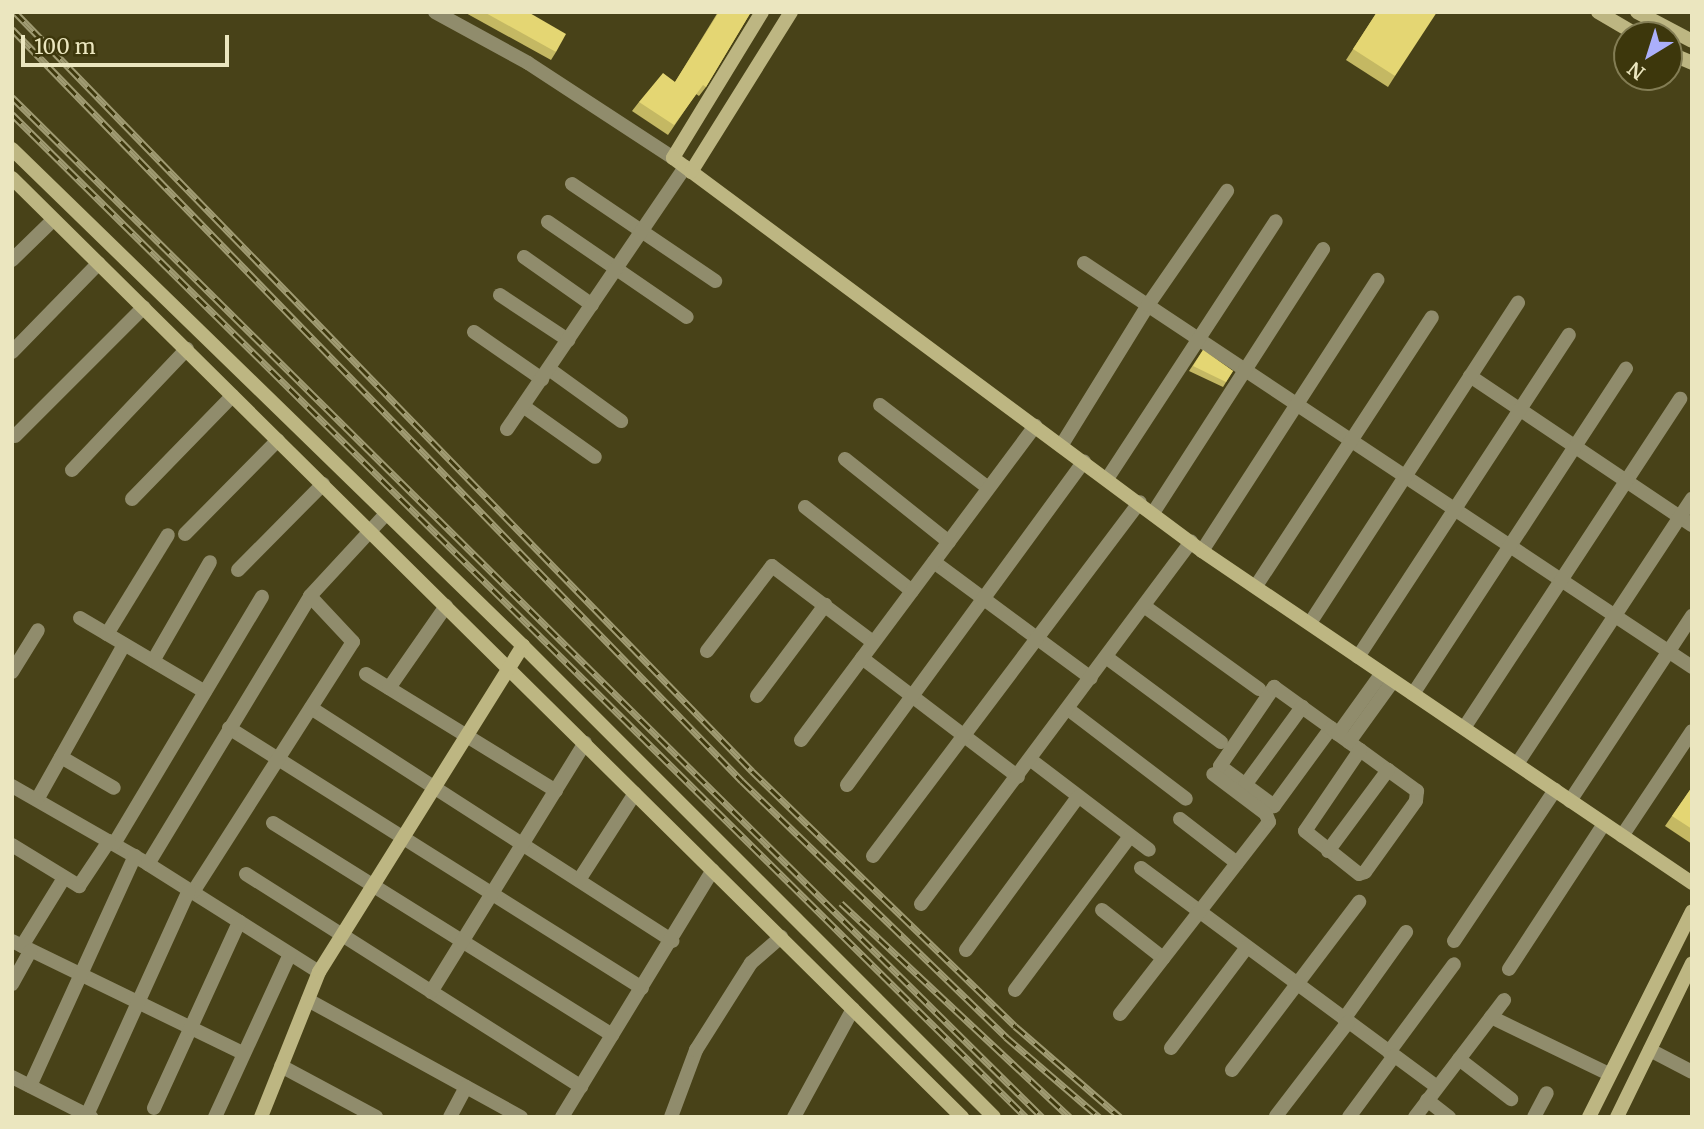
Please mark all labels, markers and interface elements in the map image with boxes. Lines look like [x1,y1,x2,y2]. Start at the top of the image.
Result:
scale bar [24,21,233,65]
north arrow [1613,21,1683,91]
text: 100 m [34,33,96,60]
text: N [1623,57,1650,85]

